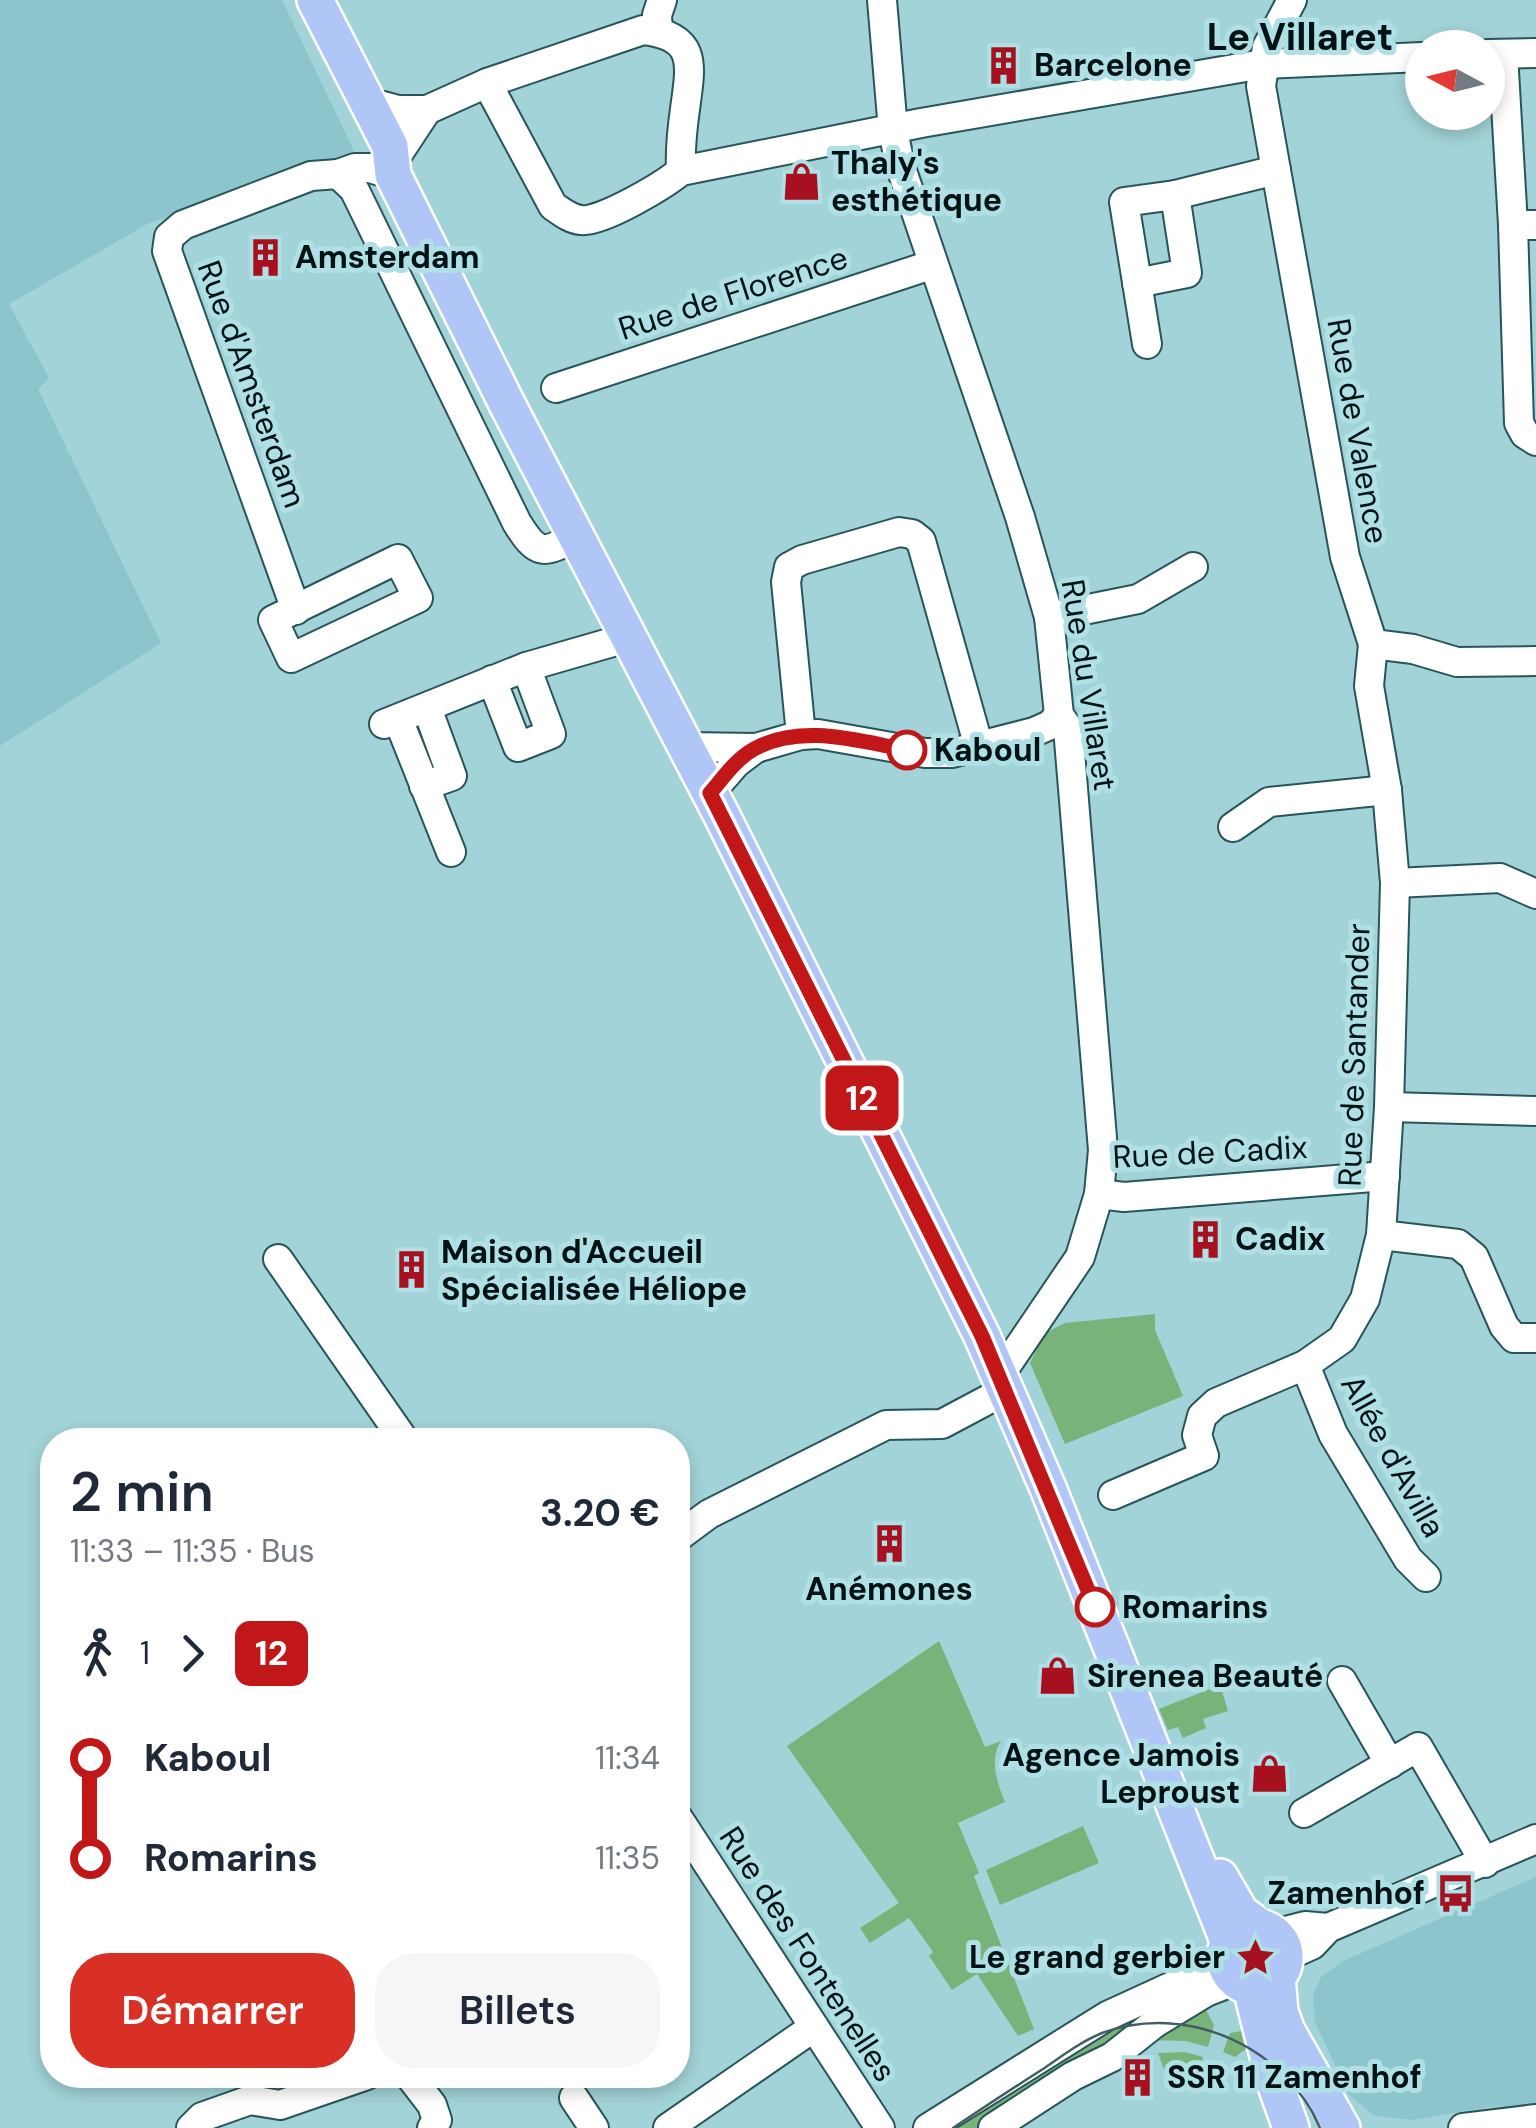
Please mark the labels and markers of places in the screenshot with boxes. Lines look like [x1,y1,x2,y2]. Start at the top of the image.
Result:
building icon: Barcelone [983,44,1025,86]
place label: Barcelone [1034,44,1192,86]
place label: Thaly's esthétique [831,142,1002,221]
shop icon: Thaly's esthétique [780,160,822,202]
building icon: Amsterdam [244,236,286,278]
place label: Amsterdam [295,236,480,278]
place label: Kaboul [934,729,1041,771]
marker: Kaboul [888,731,926,769]
building icon: Cadix [1184,1218,1226,1260]
place label: Cadix [1235,1218,1325,1260]
place label: Maison d'Accueil Spécialisée Héliope [441,1231,747,1310]
building icon: Maison d'Accueil Spécialisée Héliope [390,1249,432,1291]
building icon: Anémones [868,1523,910,1565]
place label: Anémones [805,1568,973,1610]
place label: Romarins [1122,1586,1268,1628]
marker: Romarins [1076,1588,1114,1626]
shop icon: Sirenea Beauté [1036,1655,1078,1697]
place label: Sirenea Beauté [1087,1655,1323,1697]
place label: Agence Jamois Leproust [1002,1734,1240,1813]
shop icon: Agence Jamois Leproust [1249,1752,1291,1794]
place label: Zamenhof [1267,1872,1425,1914]
bus stop icon: Zamenhof [1434,1872,1476,1914]
place label: Le grand gerbier [969,1936,1225,1978]
place icon: Le grand gerbier [1234,1936,1276,1978]
building icon: SSR 11 Zamenhof [1116,2056,1158,2098]
place label: SSR 11 Zamenhof [1167,2056,1422,2098]

